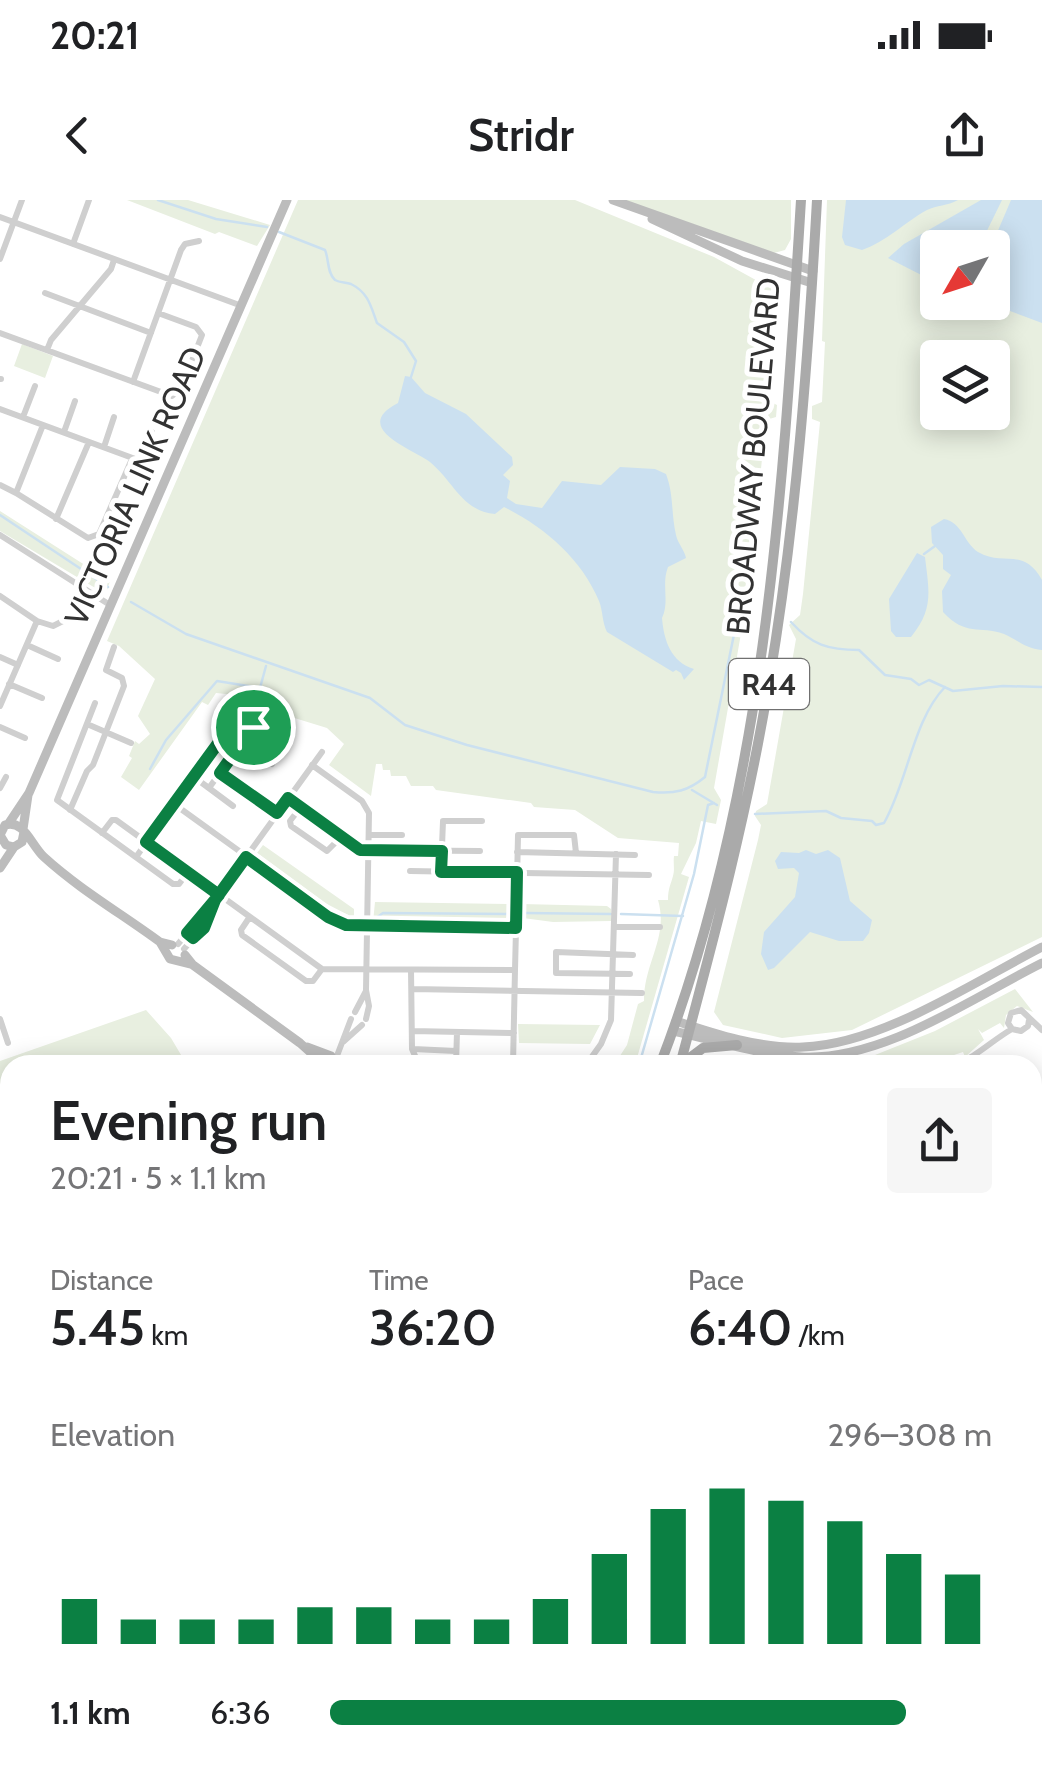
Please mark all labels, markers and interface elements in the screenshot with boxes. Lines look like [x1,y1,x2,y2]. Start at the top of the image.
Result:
text: 20:21 [50,12,140,59]
icon: back [50,108,105,163]
text: Stridr [468,108,574,162]
icon: share [937,108,992,163]
north arrow [920,230,1010,320]
map controls [920,230,1010,430]
street label: BROADWAY BOULEVARD [718,276,788,636]
street label: VICTORIA LINK ROAD [56,340,214,632]
button: layers [920,340,1010,430]
road number: R44 [729,659,809,709]
pin [211,685,296,770]
icon: arrive [226,700,281,755]
text: Evening run [50,1087,327,1154]
button: share [887,1088,992,1193]
text: 20:21 · 5 × 1.1 km [50,1158,266,1197]
text: Distance [50,1263,153,1297]
text: Time [369,1263,429,1297]
text: Pace [688,1263,744,1297]
text: 5.45 [50,1297,145,1358]
text: 36:20 [369,1297,497,1358]
text: 6:40 [688,1297,792,1358]
text: km [145,1318,188,1352]
text: /km [792,1318,845,1352]
text: Elevation [50,1415,175,1454]
text: 296–308 m [828,1415,992,1454]
text: 1.1 km [50,1693,131,1732]
text: 6:36 [210,1693,270,1732]

